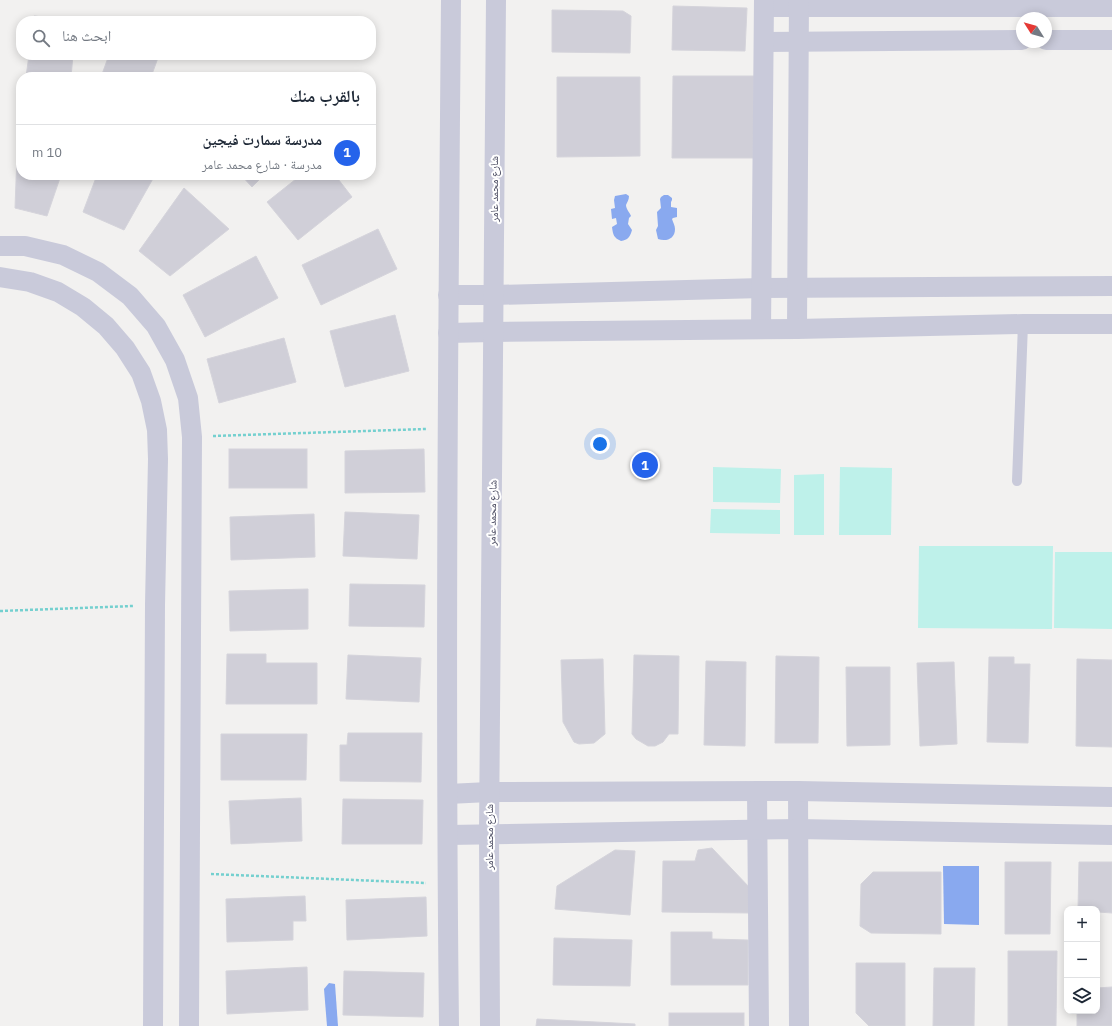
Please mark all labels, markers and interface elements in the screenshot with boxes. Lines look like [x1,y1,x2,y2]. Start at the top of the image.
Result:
north arrow [1016,12,1052,48]
search box [16,16,376,60]
text: ابحث هنا [62,26,111,45]
icon: search [30,27,52,49]
text: بالقرب منك [290,85,360,107]
text: مدرسة سمارت فيجين [203,130,322,149]
text: 10 m [32,144,62,161]
text: 1 [343,144,351,161]
text: مدرسة · شارع محمد عامر [202,156,322,173]
street label: شارع محمد عامر [487,156,501,223]
your location [590,434,610,454]
pin: 1 [632,450,658,480]
street label: شارع محمد عامر [484,480,500,547]
street label: شارع محمد عامر [482,804,496,871]
map controls [1064,906,1100,1014]
button: + [1064,906,1100,942]
button: − [1064,942,1100,978]
button: layers [1064,978,1100,1014]

